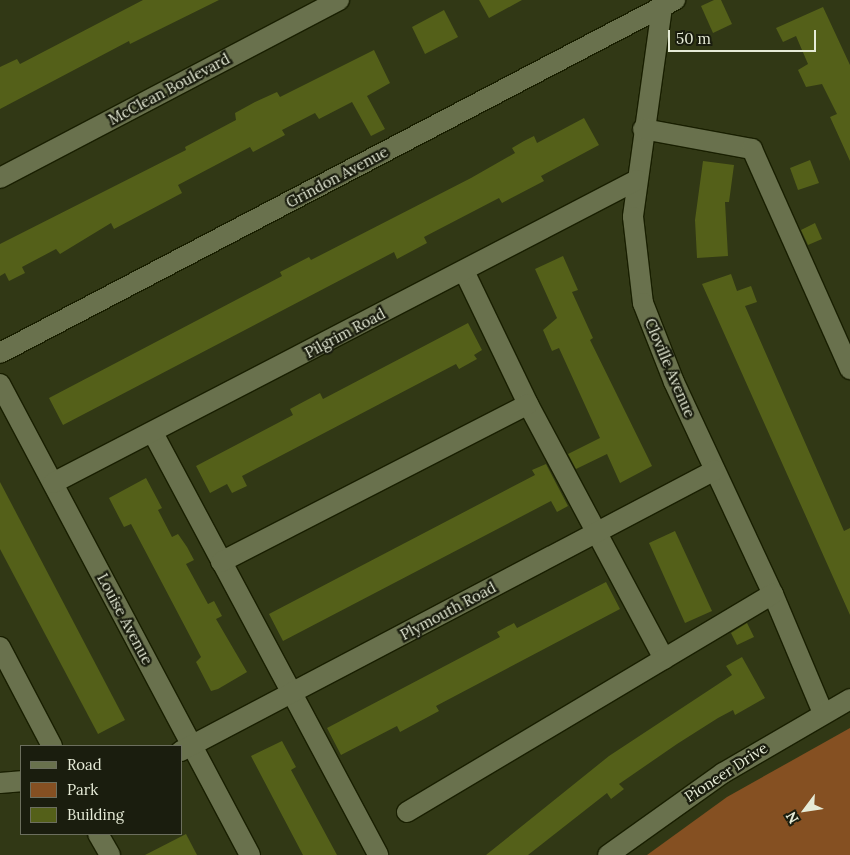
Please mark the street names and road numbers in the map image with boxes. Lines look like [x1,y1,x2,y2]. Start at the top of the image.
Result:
street label: McClean Boulevard [105,49,233,129]
street label: Grindon Avenue [283,143,391,211]
street label: Pilgrim Road [302,304,388,362]
street label: Cloville Avenue [641,316,699,420]
street label: Louise Avenue [93,570,157,668]
street label: Plymouth Road [397,578,499,644]
street label: Pioneer Drive [681,738,771,806]

